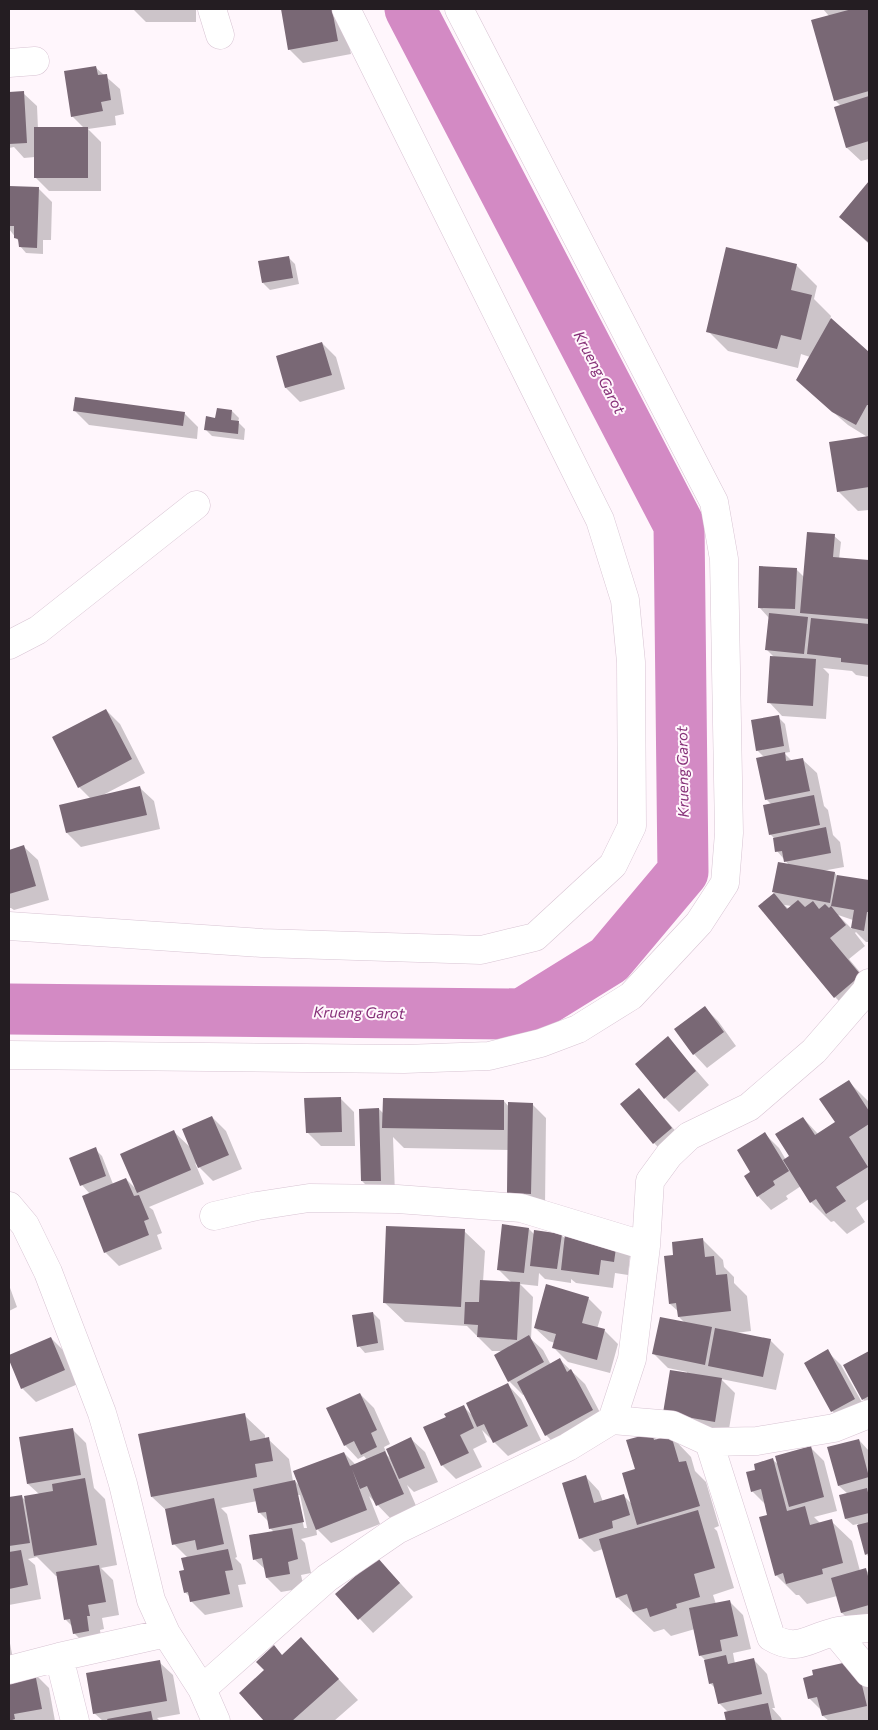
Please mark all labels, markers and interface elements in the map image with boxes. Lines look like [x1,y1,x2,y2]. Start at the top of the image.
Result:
water label: Krueng Garot [571,327,630,417]
water label: Krueng Garot [672,725,692,818]
water label: Krueng Garot [313,1002,406,1022]

